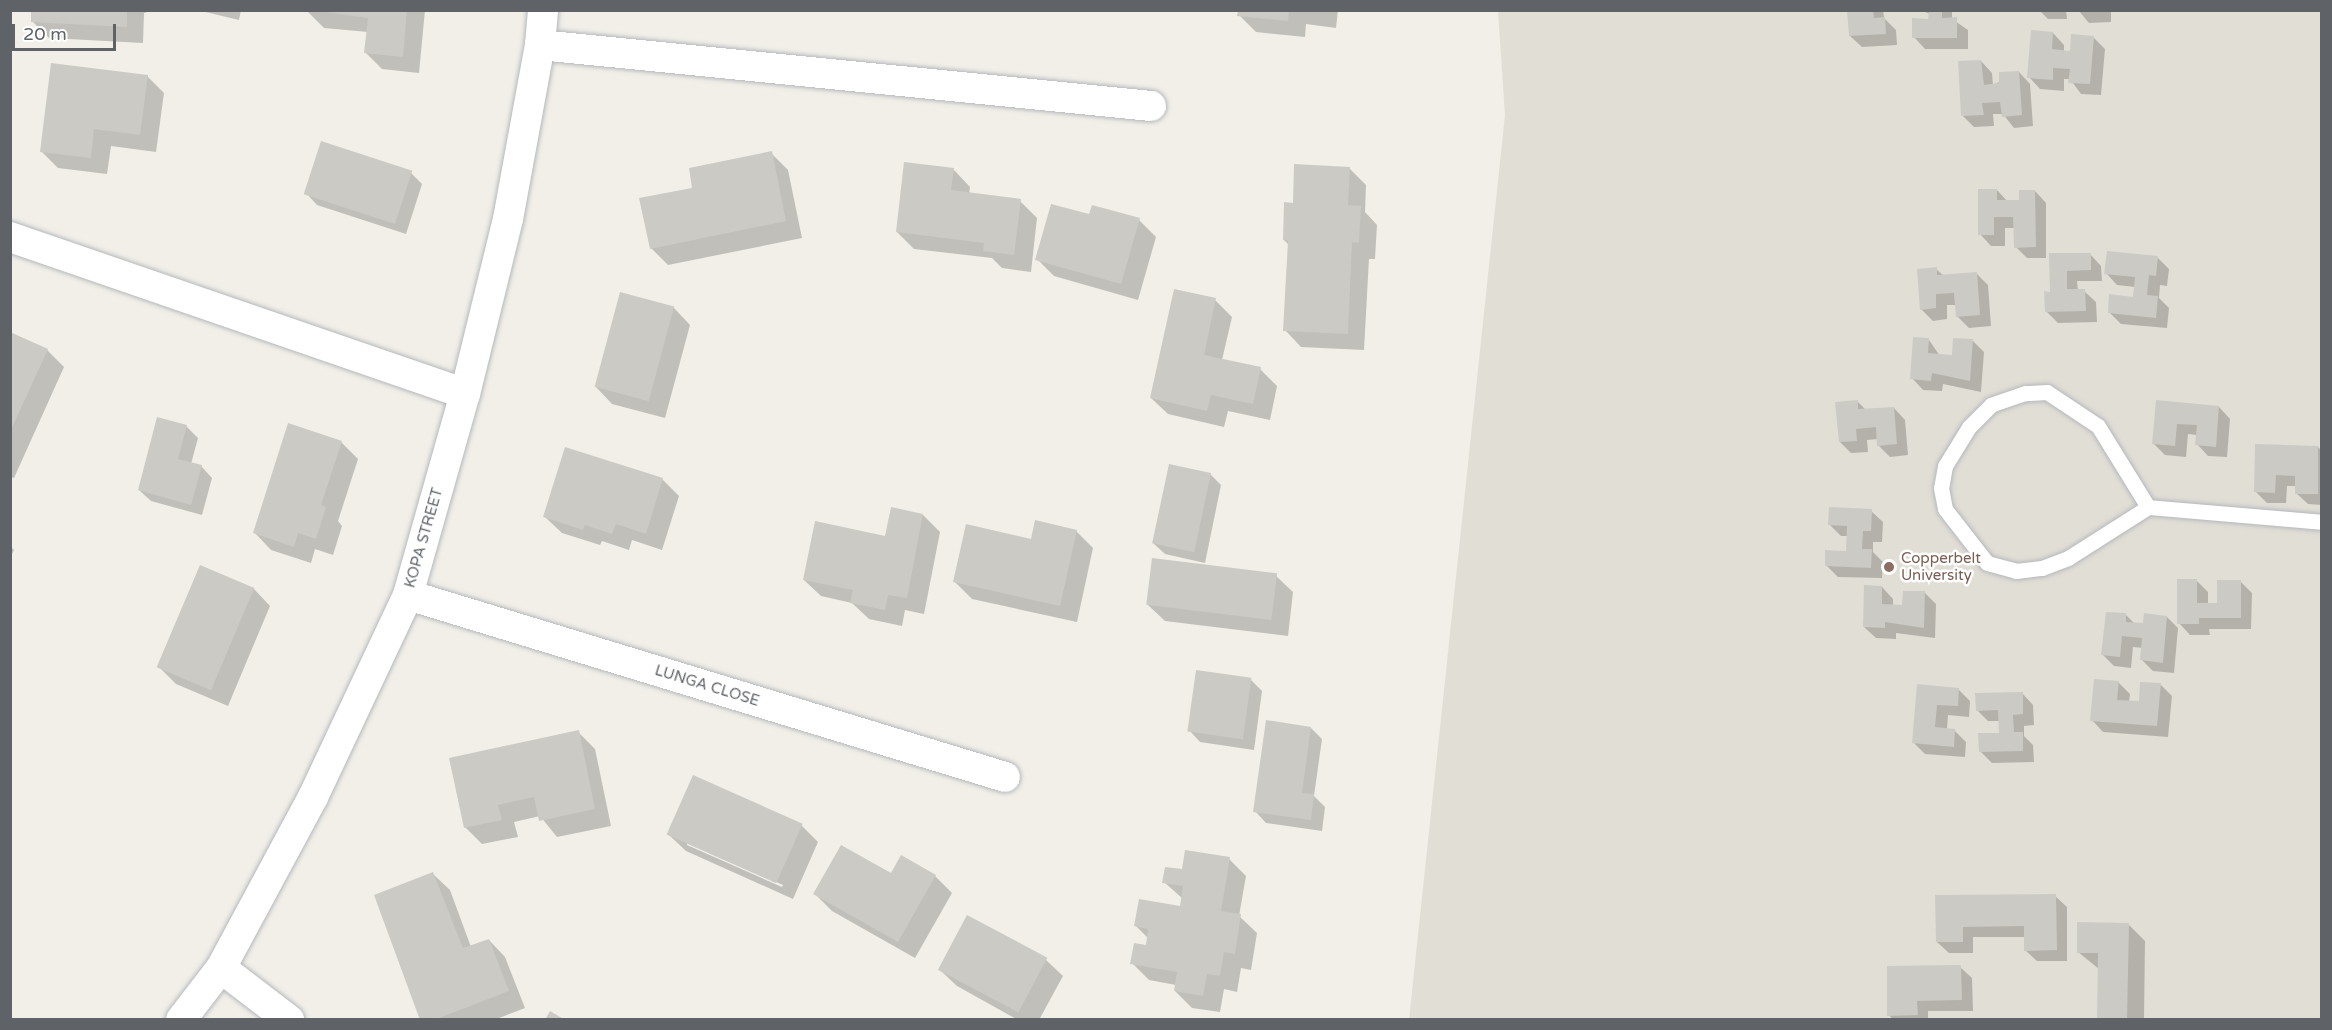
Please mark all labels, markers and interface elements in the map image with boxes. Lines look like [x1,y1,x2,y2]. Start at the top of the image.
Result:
scale bar [15,12,118,50]
text: 20 m [23,23,67,45]
street label: KOPA STREET [401,486,447,590]
place label: Copperbelt University [1901,549,1981,584]
marker: Copperbelt University [1882,560,1896,574]
street label: LUNGA CLOSE [653,662,761,710]

